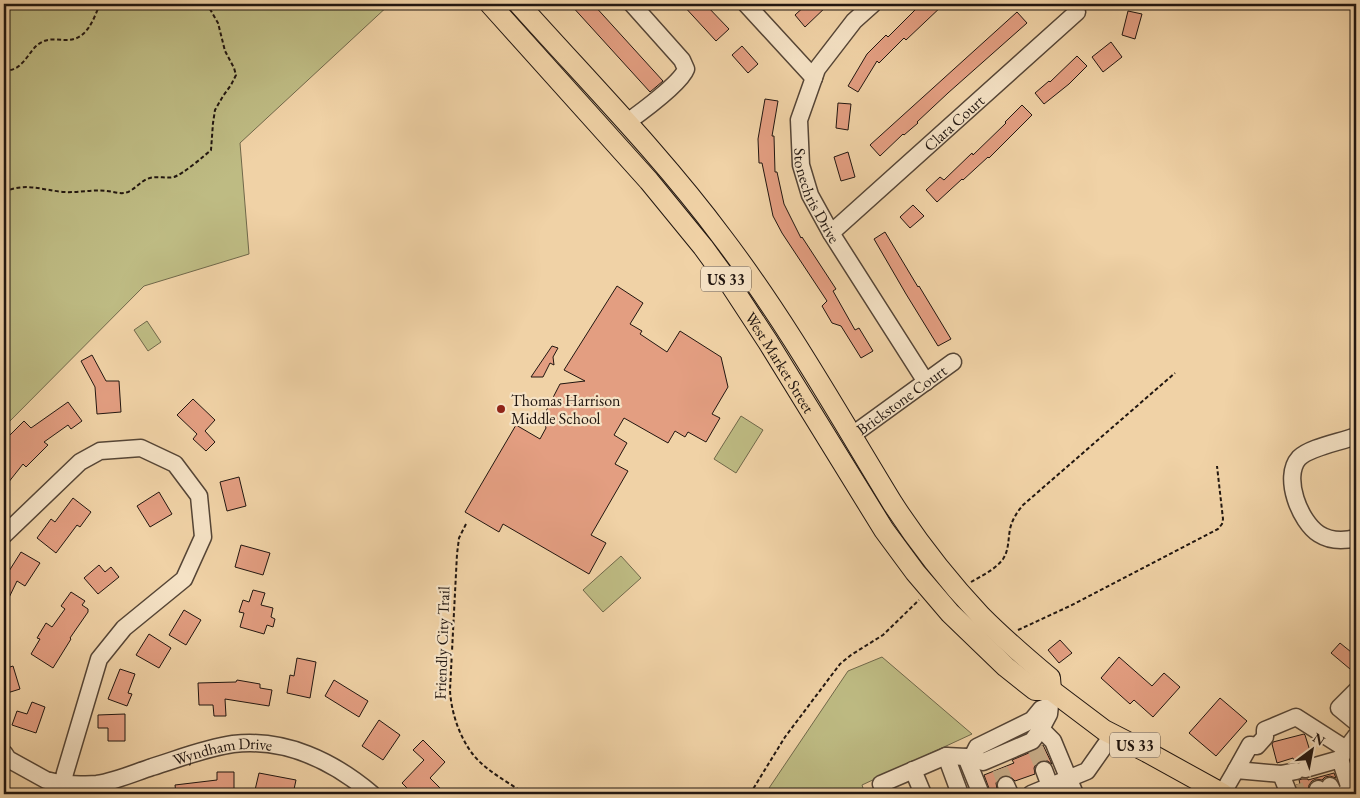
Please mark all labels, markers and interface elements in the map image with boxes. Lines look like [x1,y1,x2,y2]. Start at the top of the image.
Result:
street label: Clara Court [919,90,989,155]
street label: Stonechris Drive [790,148,845,247]
road number: US 33 [701,266,751,292]
street label: West Market Street [740,308,820,417]
street label: Brickstone Court [852,360,951,439]
place label: Thomas Harrison Middle School [511,390,621,429]
marker: Thomas Harrison Middle School [495,403,507,415]
street label: Friendly City Trail [430,586,454,700]
north arrow [1288,726,1338,776]
text: N [1309,728,1329,750]
street label: Wyndham Drive [170,732,274,770]
road number: US 33 [1110,732,1160,758]

